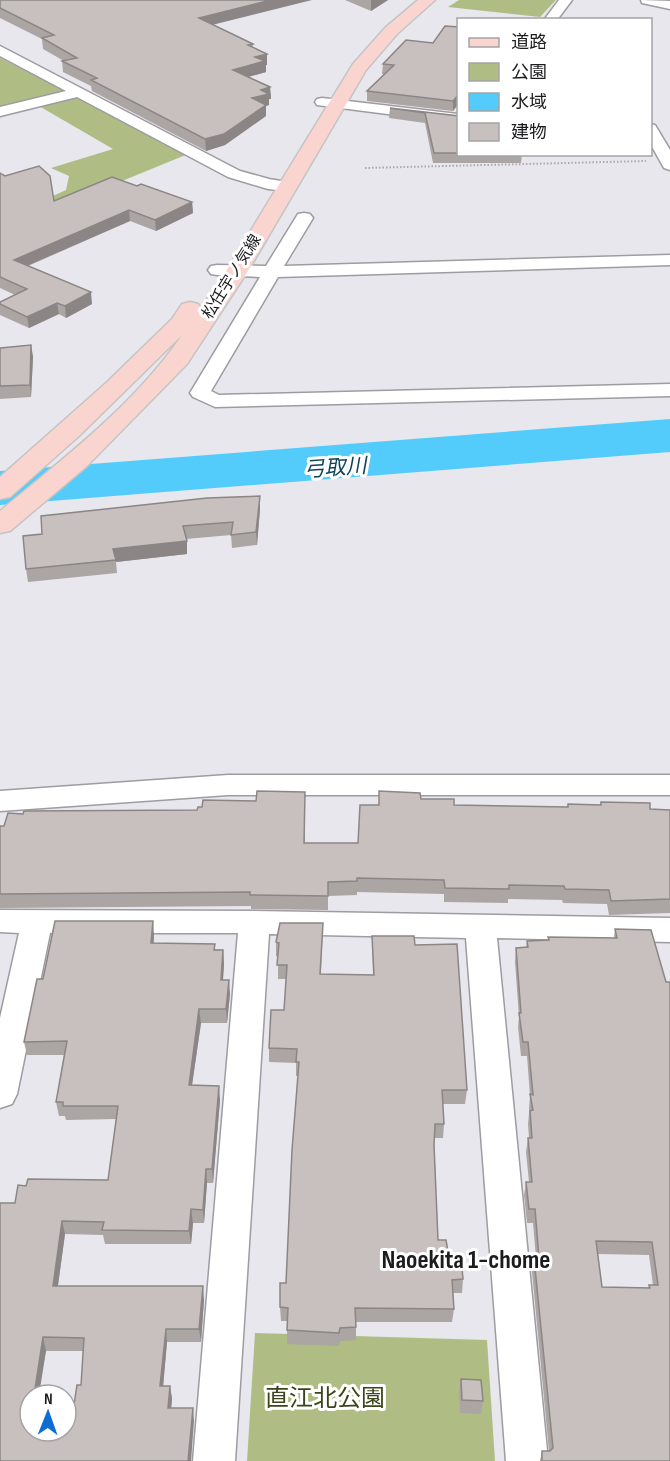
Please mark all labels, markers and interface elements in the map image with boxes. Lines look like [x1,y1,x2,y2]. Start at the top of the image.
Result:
legend [457,18,652,156]
text: 道路 [511,32,547,53]
text: 公園 [511,62,547,83]
text: 水域 [511,92,547,113]
text: 建物 [511,122,547,143]
street label: 松任宇ノ気線 [199,231,265,323]
water label: 弓取川 [303,453,369,483]
district label: Naoekita 1-chome [382,1245,550,1276]
north arrow [18,1383,78,1443]
park label: 直江北公園 [265,1384,385,1413]
text: N [44,1390,53,1409]

